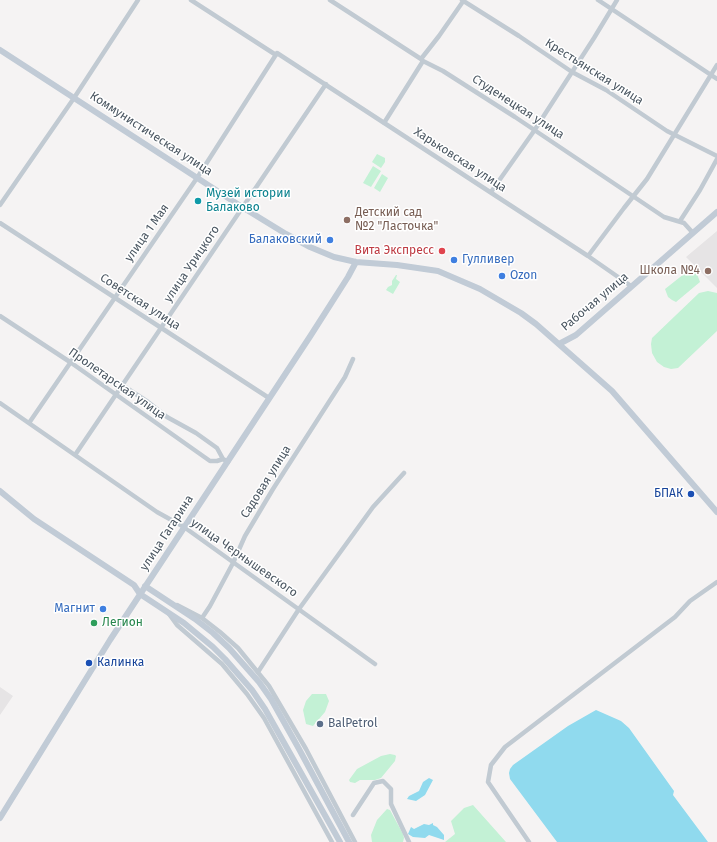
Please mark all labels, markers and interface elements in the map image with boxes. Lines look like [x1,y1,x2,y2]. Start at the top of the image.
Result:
street label: Крестьянская улица [542,36,646,108]
street label: Студенецкая улица [469,72,567,142]
street label: Коммунистическая улица [87,89,215,179]
street label: Харьковская улица [411,125,509,195]
place label: Музей истории Балаково [206,187,291,215]
marker: Музей истории Балаково [193,196,203,206]
street label: улица 1 Мая [122,201,172,265]
place label: Детский сад №2 "Ласточка" [355,206,438,234]
marker: Детский сад №2 "Ласточка" [342,215,352,225]
street label: улица Урицкого [161,223,223,305]
place label: Балаковский [249,233,322,247]
marker: Балаковский [325,235,335,245]
place label: Вита Экспресс [355,244,434,258]
marker: Вита Экспресс [437,246,447,256]
place label: Гулливер [462,253,514,267]
marker: Гулливер [449,255,459,265]
place label: Школа №4 [639,264,700,278]
marker: Школа №4 [703,266,713,276]
place label: Ozon [510,269,537,283]
street label: Рабочая улица [559,270,631,334]
street label: Советская улица [97,271,183,333]
marker: Ozon [497,271,507,281]
street label: Пролетарская улица [66,345,168,423]
street label: Садовая улица [238,443,294,521]
place label: БПАК [654,487,683,501]
marker: БПАК [686,489,696,499]
street label: улица Гагарина [137,493,197,573]
street label: улица Чернышевского [188,516,300,600]
place label: Магнит [54,602,95,616]
marker: Магнит [98,604,108,614]
place label: Легион [102,616,143,630]
marker: Легион [89,618,99,628]
place label: Калинка [97,656,144,670]
marker: Калинка [84,658,94,668]
place label: BalPetrol [328,717,377,731]
marker: BalPetrol [315,719,325,729]

